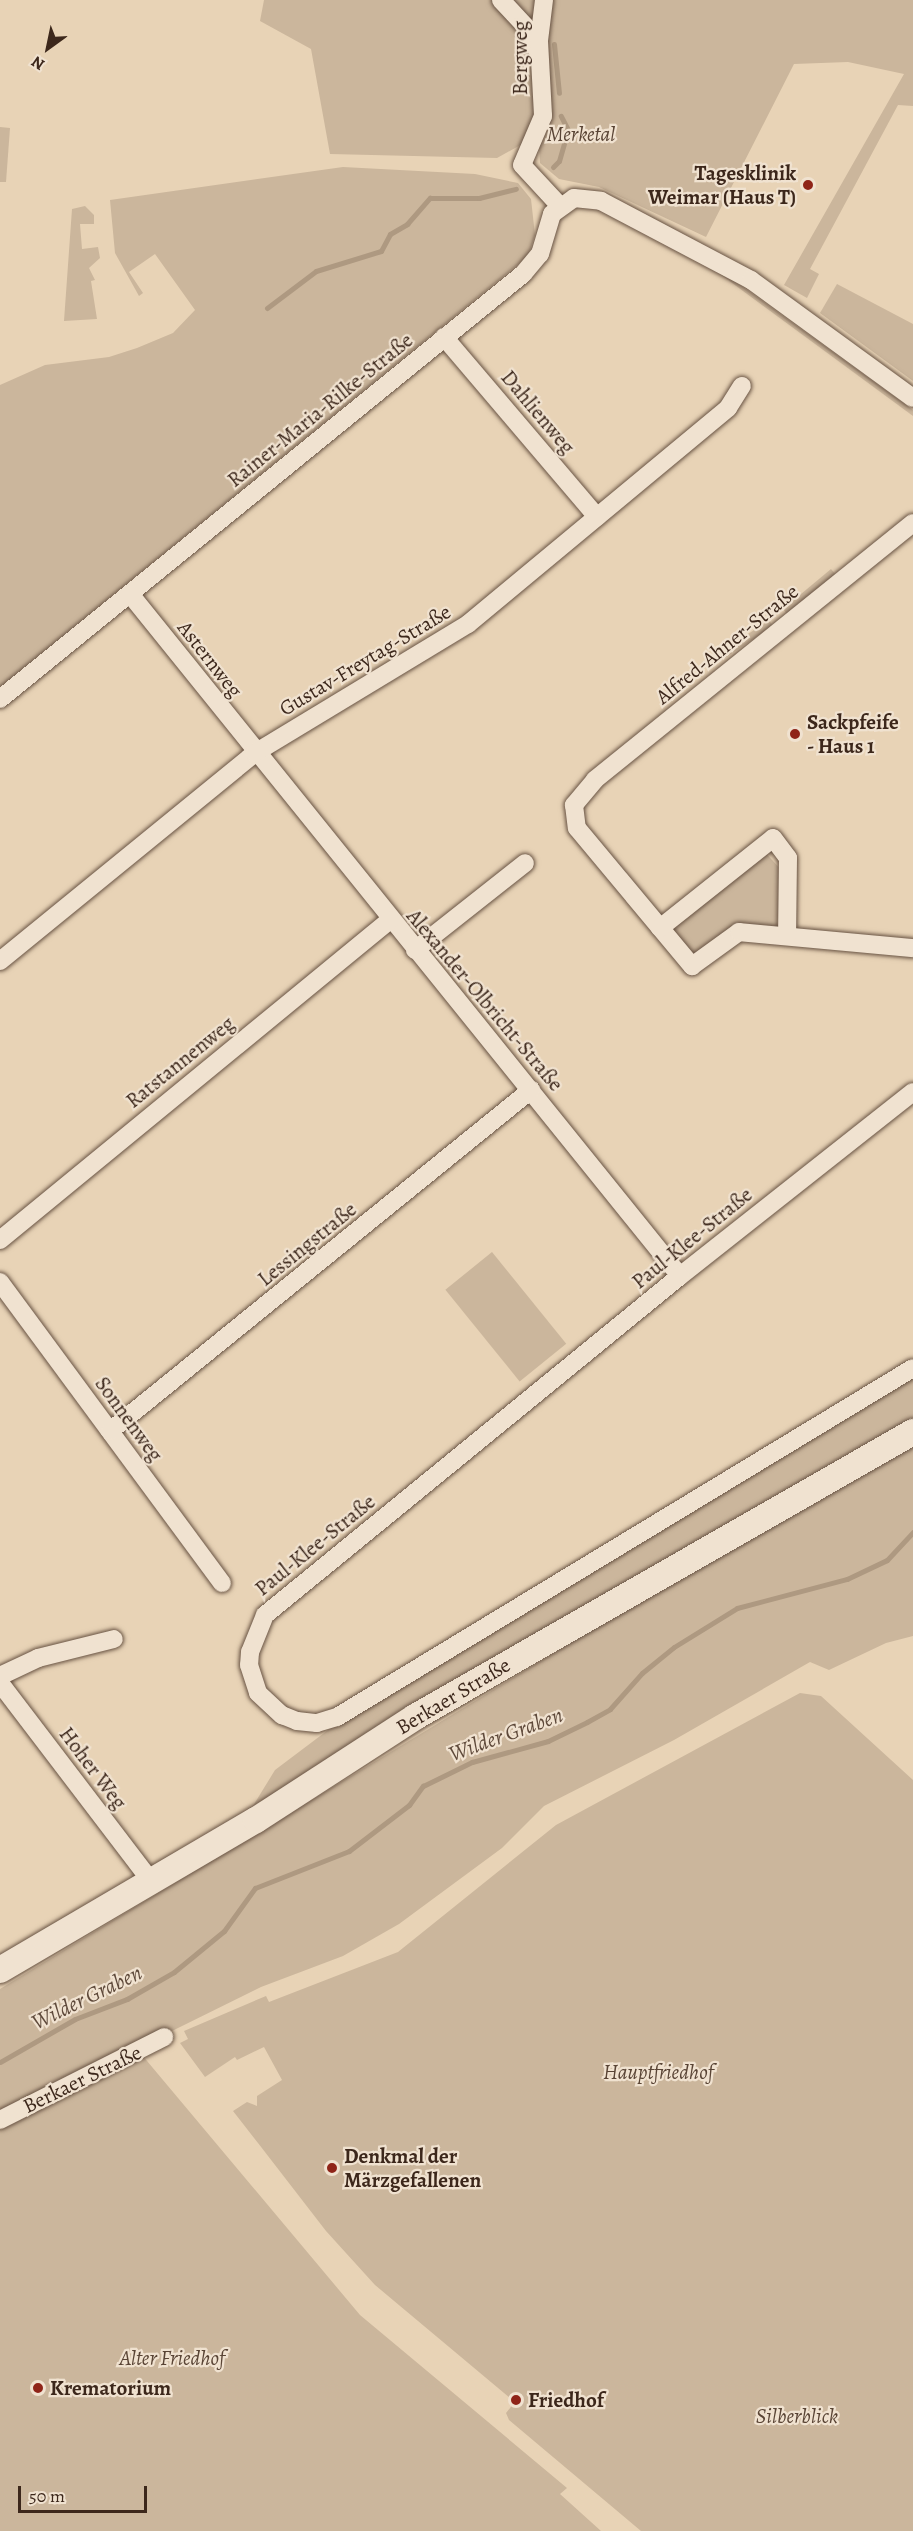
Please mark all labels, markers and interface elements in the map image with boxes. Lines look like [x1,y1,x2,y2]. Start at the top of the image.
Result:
north arrow [18,18,78,78]
street label: Bergweg [507,21,533,95]
text: N [27,51,49,75]
park label: Merketal [547,121,615,147]
place label: Tagesklinik Weimar (Haus T) [648,160,796,210]
marker: Tagesklinik Weimar (Haus T) [801,178,815,192]
street label: Rainer-Maria-Rilke-Straße [222,328,418,492]
street label: Dahlienweg [496,365,580,459]
street label: Alfred-Ahner-Straße [651,579,803,709]
street label: Gustav-Freytag-Straße [275,599,455,721]
street label: Asternweg [172,616,248,702]
place label: Sackpfeife - Haus 1 [807,709,899,759]
marker: Sackpfeife - Haus 1 [788,727,802,741]
street label: Alexander-Olbricht-Straße [401,904,569,1096]
street label: Ratstannenweg [121,1011,239,1113]
street label: Paul-Klee-Straße [627,1182,757,1294]
street label: Lessingstraße [253,1197,361,1291]
street label: Sonnenweg [90,1372,168,1466]
street label: Paul-Klee-Straße [250,1489,380,1601]
street label: Berkaer Straße [391,1652,515,1740]
water label: Wilder Graben [445,1702,567,1768]
street label: Hoher Weg [54,1722,132,1814]
water label: Wilder Graben [28,1960,146,2036]
street label: Berkaer Straße [19,2039,145,2119]
park label: Hauptfriedhof [603,2059,713,2085]
place label: Denkmal der Märzgefallenen [344,2143,481,2193]
marker: Denkmal der Märzgefallenen [325,2161,339,2175]
park label: Alter Friedhof [120,2345,224,2371]
place label: Krematorium [50,2375,171,2401]
marker: Krematorium [31,2381,45,2395]
place label: Friedhof [528,2387,604,2413]
marker: Friedhof [509,2393,523,2407]
park label: Silberblick [756,2403,838,2429]
scale bar [21,2474,150,2512]
text: 50 m [29,2484,65,2508]

